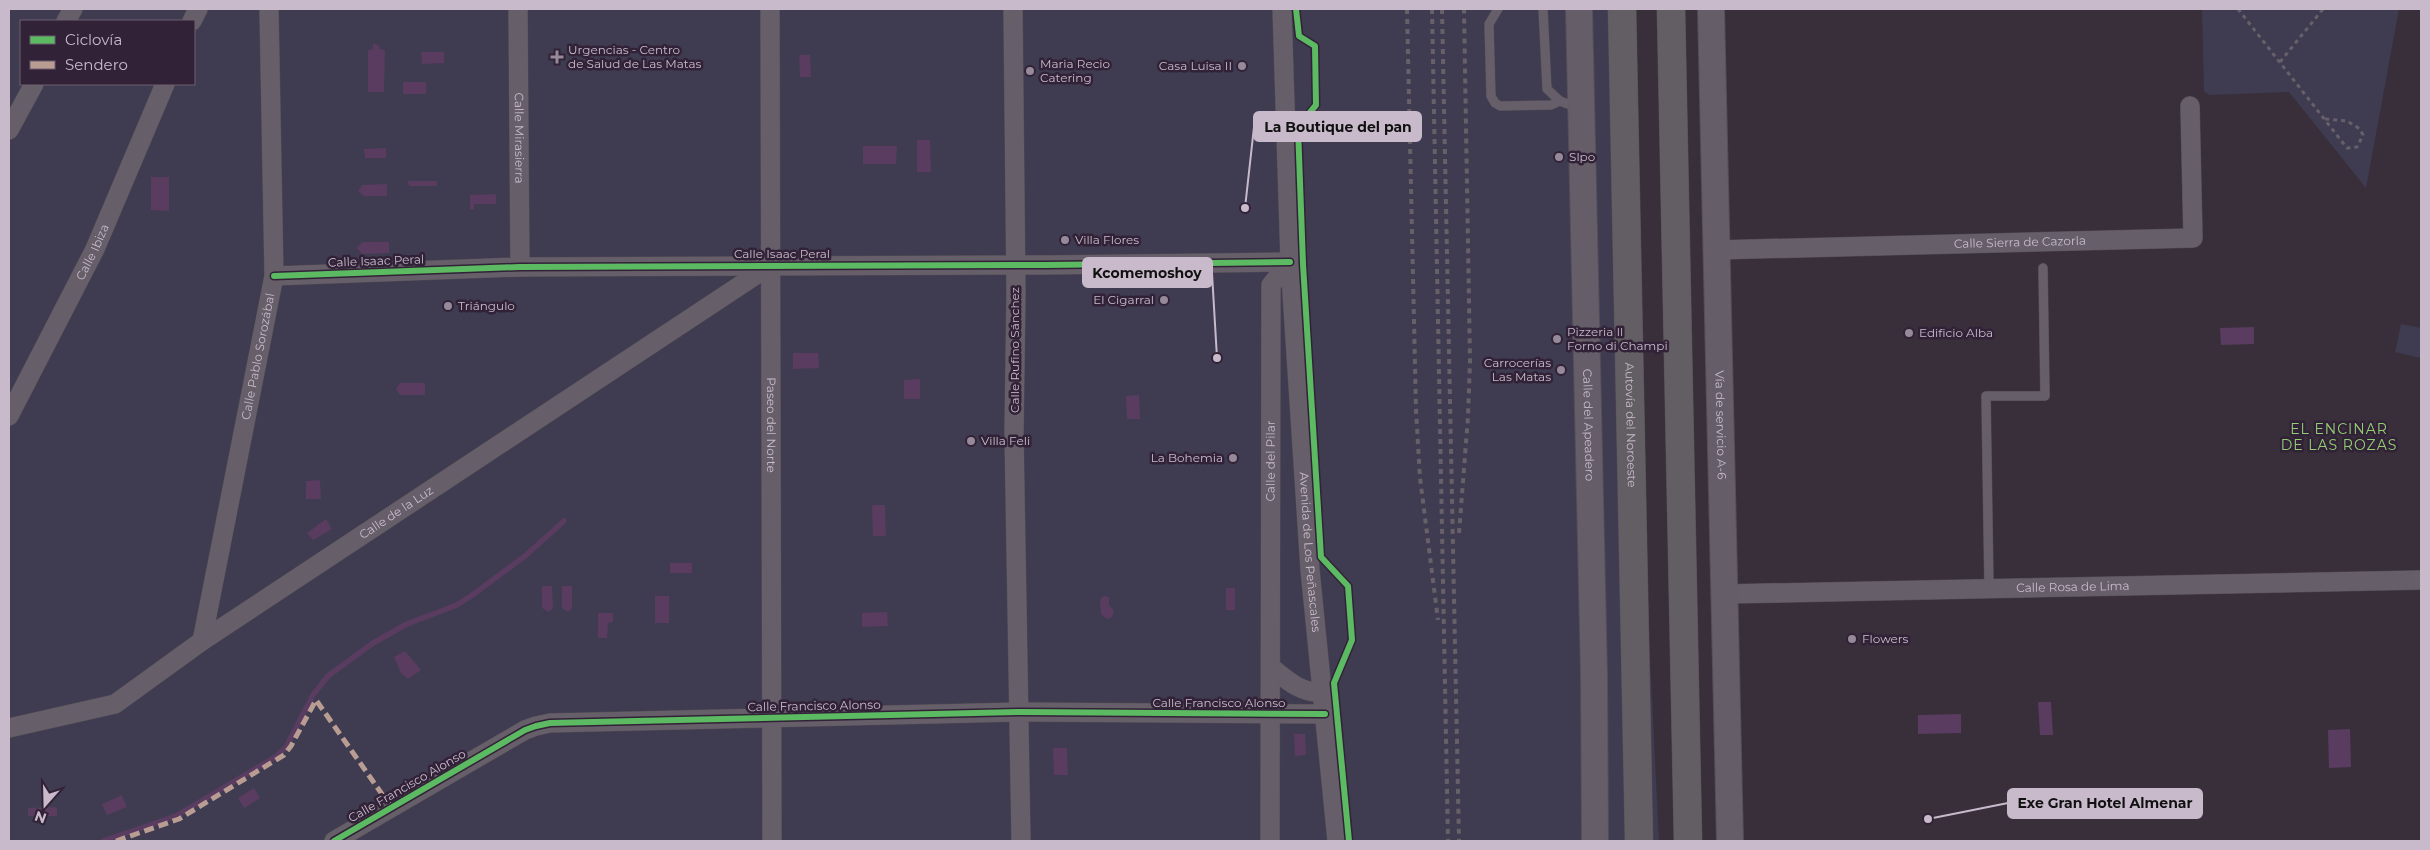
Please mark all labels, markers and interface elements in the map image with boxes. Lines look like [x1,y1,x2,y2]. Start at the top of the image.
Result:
legend [20,20,195,85]
text: Ciclovía [65,30,122,49]
place label: Urgencias - Centro de Salud de Las Matas [568,42,701,71]
marker: Urgencias - Centro de Salud de Las Matas [550,50,564,64]
text: Sendero [65,55,128,74]
place label: Maria Recio Catering [1040,56,1110,85]
place label: Casa Luisa II [1159,58,1232,73]
marker: Casa Luisa II [1236,60,1248,72]
marker: Maria Recio Catering [1024,65,1036,77]
street label: Calle Mirasierra [512,92,527,184]
callout: La Boutique del pan [1254,112,1421,141]
text: La Boutique del pan [1264,118,1412,136]
place label: Slpo [1569,149,1595,164]
marker: Slpo [1553,151,1565,163]
street label: Calle Ibiza [72,222,112,283]
place label: Villa Flores [1075,232,1139,247]
street label: Calle Sierra de Cazorla [1954,233,2086,251]
marker: Villa Flores [1059,234,1071,246]
street label: Calle Isaac Peral [734,246,830,261]
street label: Calle Isaac Peral [328,251,424,270]
callout: Kcomemoshoy [1083,258,1212,287]
text: Kcomemoshoy [1092,264,1202,282]
street label: Calle Rufino Sánchez [1007,287,1022,413]
street label: Calle Pablo Sorozábal [238,292,277,421]
place label: El Cigarral [1093,292,1154,307]
marker: El Cigarral [1158,294,1170,306]
place label: Triángulo [458,298,515,313]
marker: Triángulo [442,300,454,312]
place label: Pizzeria Il Forno di Champi [1567,324,1668,353]
place label: Edificio Alba [1919,325,1993,340]
marker: Edificio Alba [1903,327,1915,339]
marker: Pizzeria Il Forno di Champi [1551,333,1563,345]
place label: Carrocerías Las Matas [1484,355,1551,384]
street label: Autovía del Noroeste [1622,362,1640,487]
marker: Carrocerías Las Matas [1555,364,1567,376]
street label: Calle del Apeadero [1580,368,1598,481]
street label: Vía de servicio A-6 [1712,370,1730,480]
street label: Paseo del Norte [764,377,779,473]
street label: Calle del Pilar [1263,420,1278,502]
district label: EL ENCINAR DE LAS ROZAS [2281,420,2397,454]
place label: Villa Feli [981,433,1030,448]
marker: Villa Feli [965,435,977,447]
place label: La Bohemia [1151,450,1223,465]
marker: La Bohemia [1227,452,1239,464]
street label: Avenida de Los Peñascales [1297,472,1324,633]
street label: Calle de la Luz [356,482,436,542]
street label: Calle Rosa de Lima [2016,578,2130,595]
place label: Flowers [1862,631,1909,646]
marker: Flowers [1846,633,1858,645]
street label: Calle Francisco Alonso [1152,695,1286,710]
street label: Calle Francisco Alonso [747,697,881,714]
street label: Calle Francisco Alonso [345,746,468,825]
north arrow [20,780,70,830]
callout: Exe Gran Hotel Almenar [2008,789,2202,818]
text: Exe Gran Hotel Almenar [2018,794,2192,812]
text: N [32,807,49,828]

